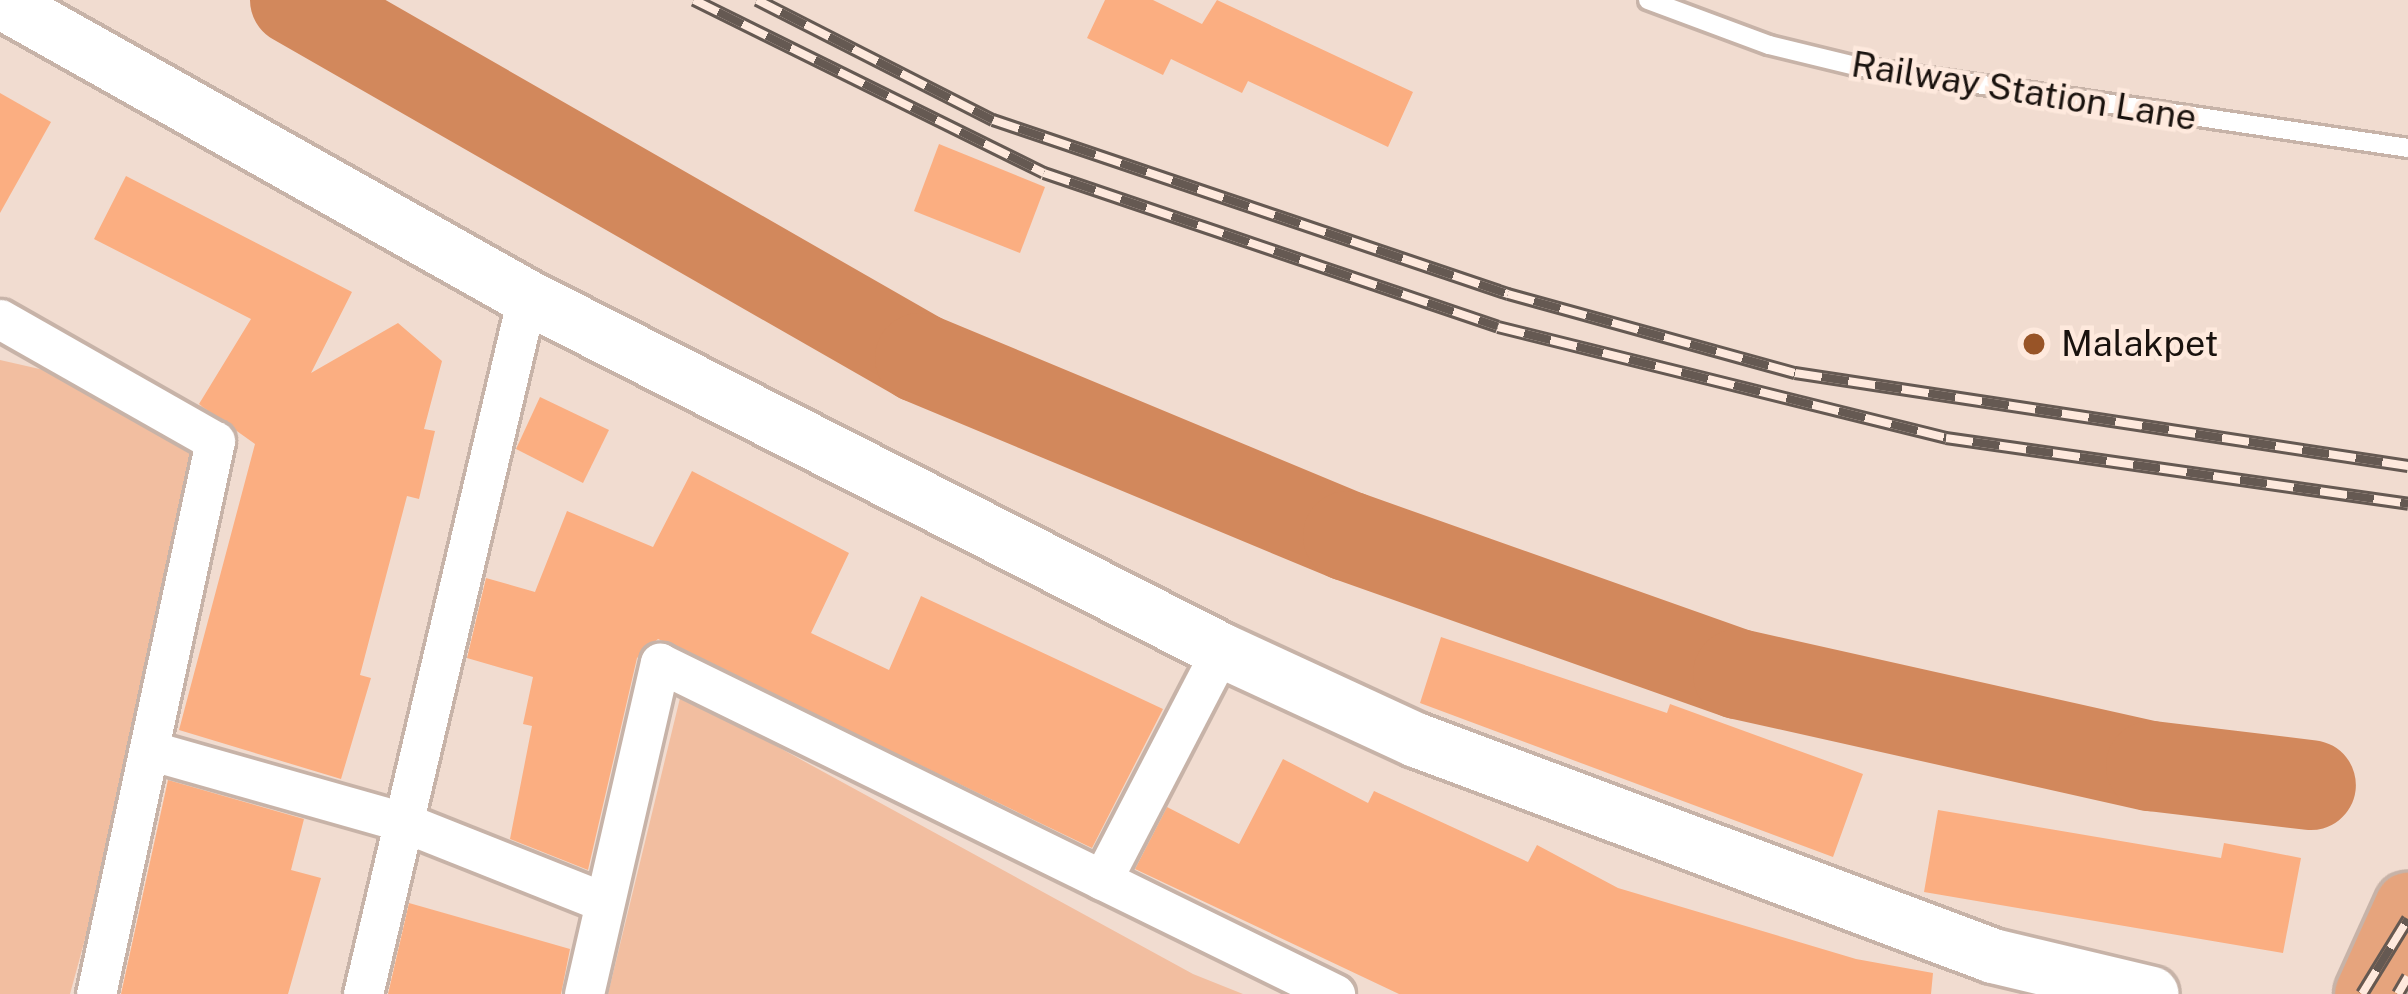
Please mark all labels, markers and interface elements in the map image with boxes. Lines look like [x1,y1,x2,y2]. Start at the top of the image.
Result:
street label: Railway Station Lane [1848,42,2200,140]
place label: Malakpet [2061,322,2219,366]
marker: Malakpet [2018,328,2050,360]

